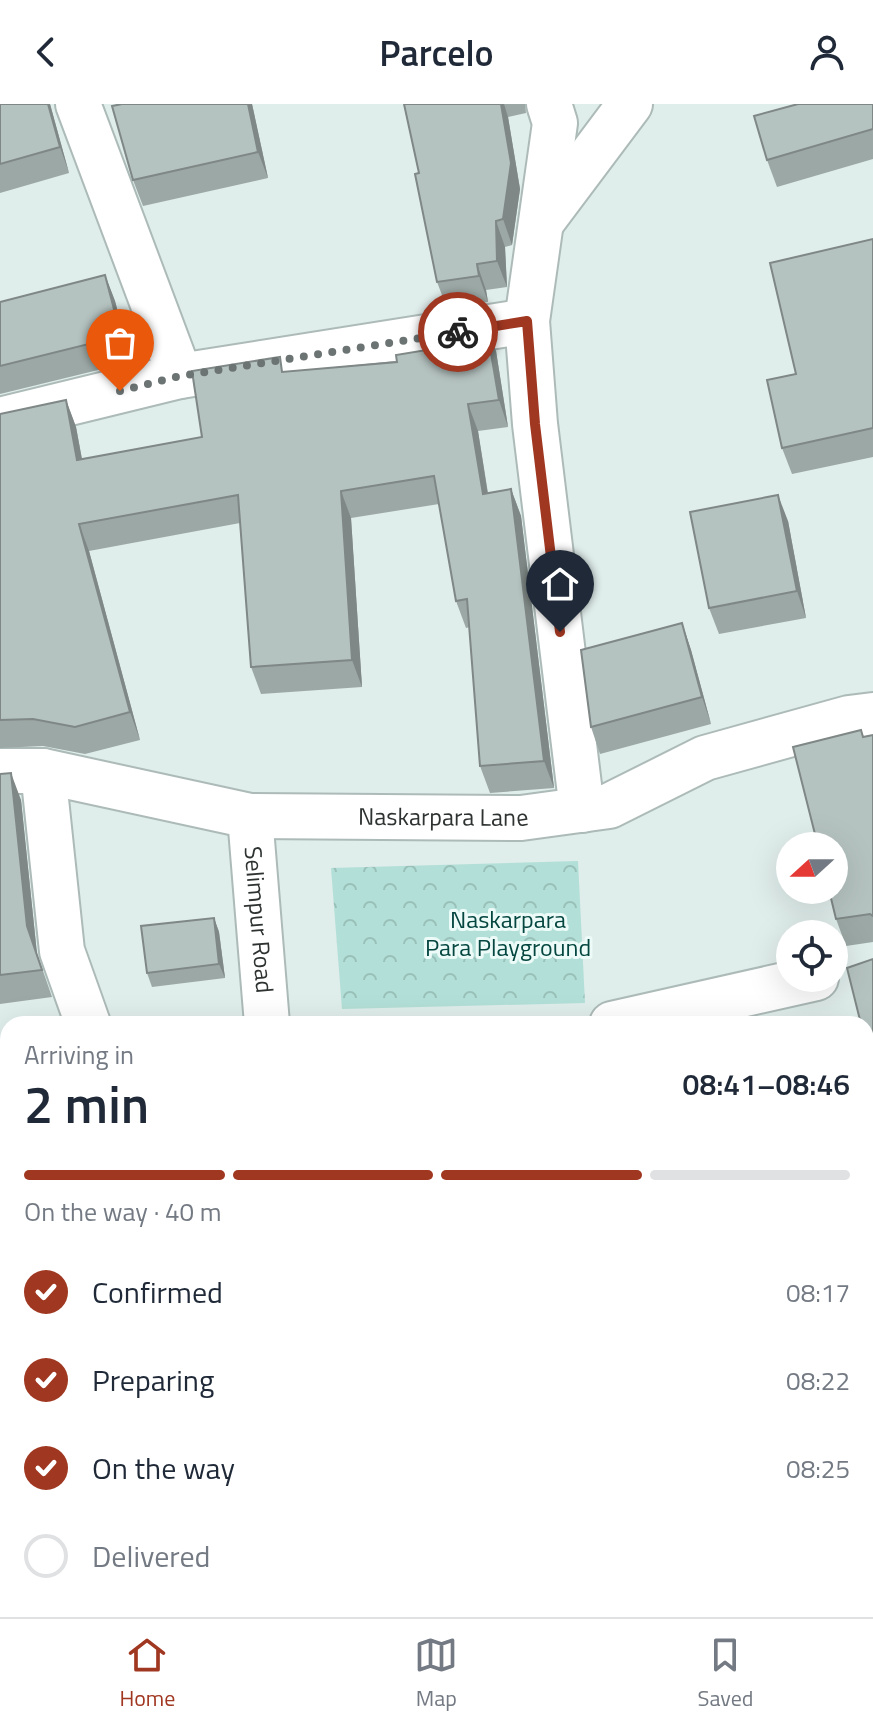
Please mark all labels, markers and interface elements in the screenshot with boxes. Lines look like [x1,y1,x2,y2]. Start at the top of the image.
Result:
text: Parcelo [379,25,494,80]
icon: back [24,30,68,74]
icon: person [805,30,849,74]
courier [418,292,498,372]
pin [86,309,154,391]
icon: bike [436,310,480,354]
icon: bag [98,321,142,365]
pin [526,550,594,632]
icon: home [538,562,582,606]
street label: Naskarpara Lane [358,798,530,836]
north arrow [776,832,848,904]
map controls [776,832,848,992]
street label: Selimpur Road [236,845,283,994]
park label: Naskarpara Para Playground [425,901,591,965]
button: locate [776,920,848,992]
text: Arriving in [24,1035,134,1074]
text: 08:41–08:46 [683,1061,850,1107]
text: 2 min [24,1064,149,1143]
text: On the way · 40 m [24,1192,222,1231]
text: Confirmed [92,1269,223,1315]
icon: check [24,1270,68,1314]
text: 08:17 [786,1273,850,1312]
text: Preparing [92,1357,214,1403]
icon: check [24,1358,68,1402]
text: 08:22 [786,1361,850,1400]
text: On the way [92,1445,235,1491]
icon: check [24,1446,68,1490]
text: 08:25 [786,1449,850,1488]
text: Delivered [92,1533,210,1579]
tab: Home [120,1633,175,1715]
tab: Map [414,1633,458,1715]
tab: Saved [697,1633,753,1715]

